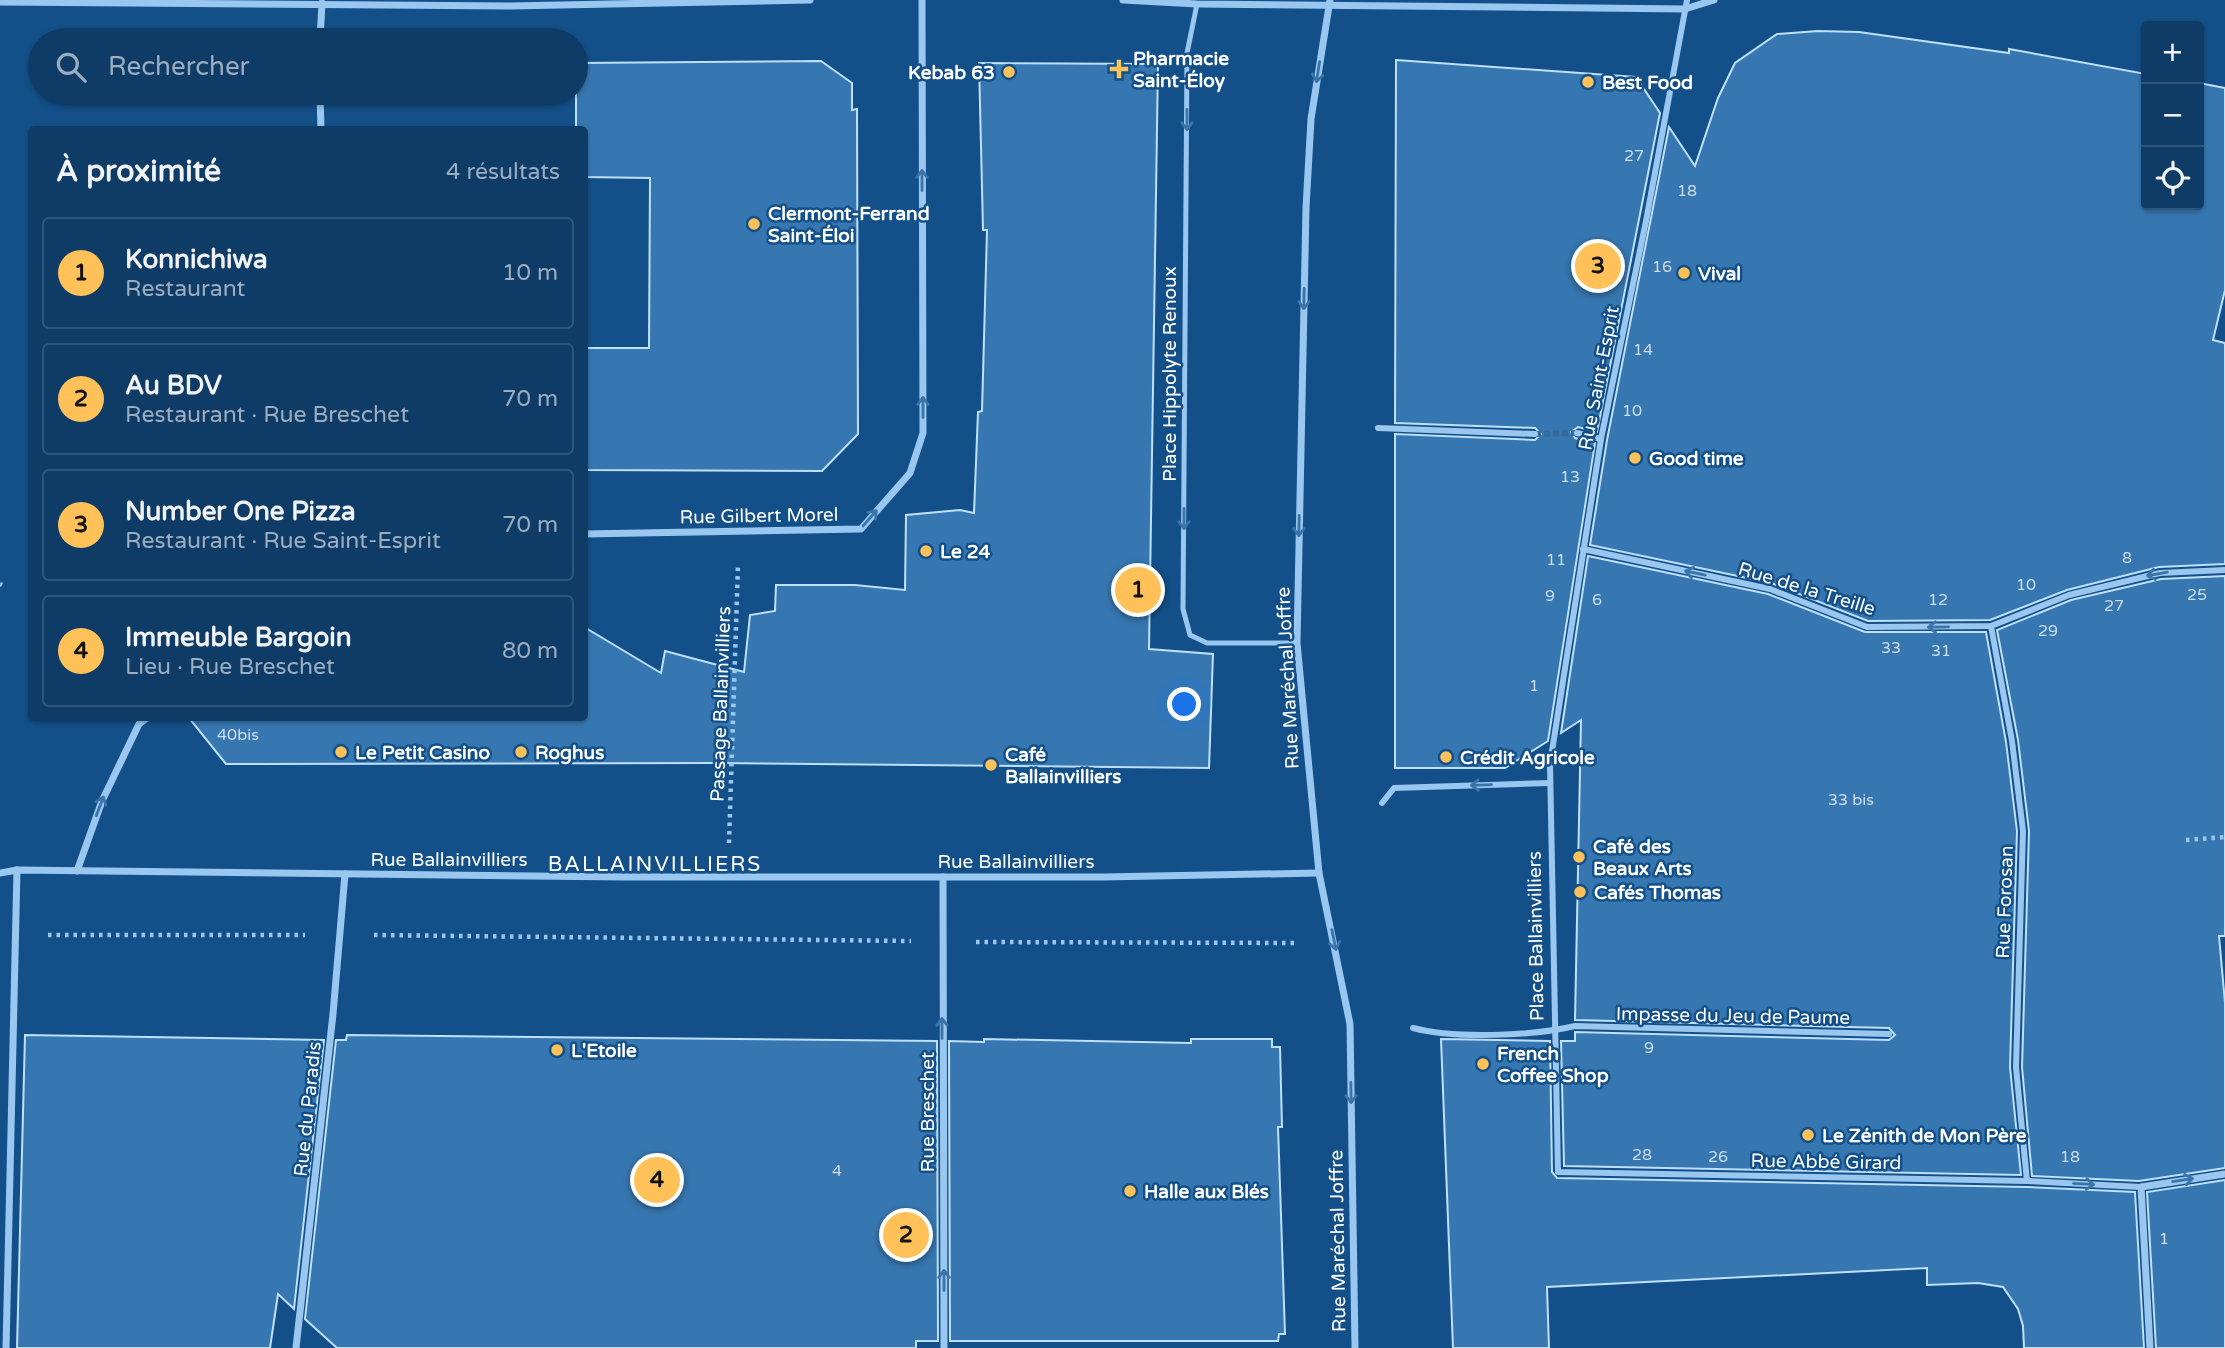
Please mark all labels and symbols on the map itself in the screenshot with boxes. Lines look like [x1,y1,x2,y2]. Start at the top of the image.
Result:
place label: Pharmacie Saint-Éloy [1133,48,1229,93]
one-way arrow [1311,60,1324,83]
marker: Pharmacie Saint-Éloy [1111,61,1127,77]
place label: Kebab 63 [908,62,995,84]
marker: Kebab 63 [1001,64,1017,80]
place label: Best Food [1602,72,1693,94]
marker: Best Food [1580,74,1596,90]
one-way arrow [1180,108,1194,131]
house number: 27 [1624,146,1644,166]
one-way arrow [915,169,929,192]
house number: 18 [1677,181,1697,201]
place label: Clermont-Ferrand Saint-Éloi [768,203,930,247]
marker: Clermont-Ferrand Saint-Éloi [746,216,762,232]
pin: 3 [1575,240,1621,292]
house number: 16 [1652,257,1672,277]
place label: Vival [1698,263,1741,285]
marker: Vival [1676,265,1692,281]
street label: Place Hippolyte Renoux [1159,266,1181,482]
one-way arrow [1297,287,1310,310]
street label: Rue Saint-Esprit [1574,304,1624,452]
house number: 14 [1633,340,1653,360]
one-way arrow [916,396,930,419]
house number: 10 [1622,401,1642,421]
place label: Good time [1649,448,1744,470]
marker: Good time [1627,450,1643,466]
house number: 13 [1560,467,1580,487]
street label: Rue Gilbert Morel [679,504,839,528]
one-way arrow [1177,507,1191,530]
one-way arrow [862,509,878,527]
one-way arrow [1292,515,1305,538]
place label: Le 24 [940,541,991,563]
marker: Le 24 [918,543,934,559]
house number: 8 [2122,548,2132,568]
house number: 11 [1546,550,1566,570]
street label: Rue de la Treille [1736,558,1878,620]
pin: 1 [1115,564,1161,616]
one-way arrow [1684,566,1707,580]
one-way arrow [2146,568,2169,581]
house number: 10 [2016,575,2036,595]
house number: 25 [2187,585,2207,605]
street label: Rue Maréchal Joffre [1272,586,1304,770]
house number: 9 [1545,586,1555,606]
house number: 6 [1592,590,1602,610]
house number: 12 [1928,590,1948,610]
house number: 27 [2104,596,2124,616]
street label: Passage Ballainvilliers [707,606,735,802]
one-way arrow [1927,620,1950,634]
house number: 29 [2038,621,2058,641]
house number: 33 [1881,638,1901,658]
house number: 31 [1931,641,1951,661]
house number: 1 [1529,676,1539,696]
your location [1167,687,1201,721]
house number: 40bis [217,725,259,745]
place label: Le Petit Casino [355,742,490,764]
place label: Roghus [535,742,604,765]
marker: Le Petit Casino [333,744,349,760]
marker: Roghus [513,744,529,760]
place label: Café Ballainvilliers [1005,744,1121,788]
place label: Crédit Agricole [1460,747,1595,770]
marker: Crédit Agricole [1438,749,1454,765]
marker: Café Ballainvilliers [983,757,999,773]
one-way arrow [1470,778,1493,792]
house number: 33 bis [1828,790,1874,810]
one-way arrow [95,796,108,818]
place label: Café des Beaux Arts [1593,836,1692,880]
street label: Rue Forosan [1992,845,2018,959]
street label: Rue Ballainvilliers [370,849,528,871]
marker: Café des Beaux Arts [1571,849,1587,865]
street label: Rue Ballainvilliers [937,851,1095,873]
street label: Place Ballainvilliers [1524,851,1548,1021]
district label: BALLAINVILLIERS [548,852,762,877]
place label: Cafés Thomas [1594,882,1721,904]
marker: Cafés Thomas [1572,884,1588,900]
one-way arrow [1327,928,1341,951]
street label: Impasse du Jeu de Paume [1616,1003,1850,1029]
one-way arrow [935,1017,949,1040]
house number: 9 [1644,1038,1654,1058]
street label: Rue du Paradis [290,1040,326,1178]
place label: L'Etoile [571,1040,637,1062]
marker: L'Etoile [549,1042,565,1058]
place label: French Coffee Shop [1497,1043,1609,1088]
street label: Rue Breschet [917,1052,939,1172]
marker: French Coffee Shop [1475,1056,1491,1072]
one-way arrow [1344,1081,1358,1104]
place label: Le Zénith de Mon Père [1822,1125,2027,1147]
marker: Le Zénith de Mon Père [1800,1127,1816,1143]
house number: 28 [1632,1145,1652,1165]
house number: 26 [1708,1147,1728,1167]
house number: 18 [2060,1147,2080,1167]
street label: Rue Maréchal Joffre [1325,1150,1351,1332]
street label: Rue Abbé Girard [1751,1150,1901,1174]
pin: 4 [634,1154,680,1206]
house number: 4 [832,1161,842,1181]
one-way arrow [2171,1173,2194,1186]
one-way arrow [2072,1178,2095,1191]
place label: Halle aux Blés [1144,1181,1269,1203]
marker: Halle aux Blés [1122,1183,1138,1199]
pin: 2 [883,1209,929,1261]
house number: 1 [2159,1229,2169,1249]
one-way arrow [937,1269,951,1292]

